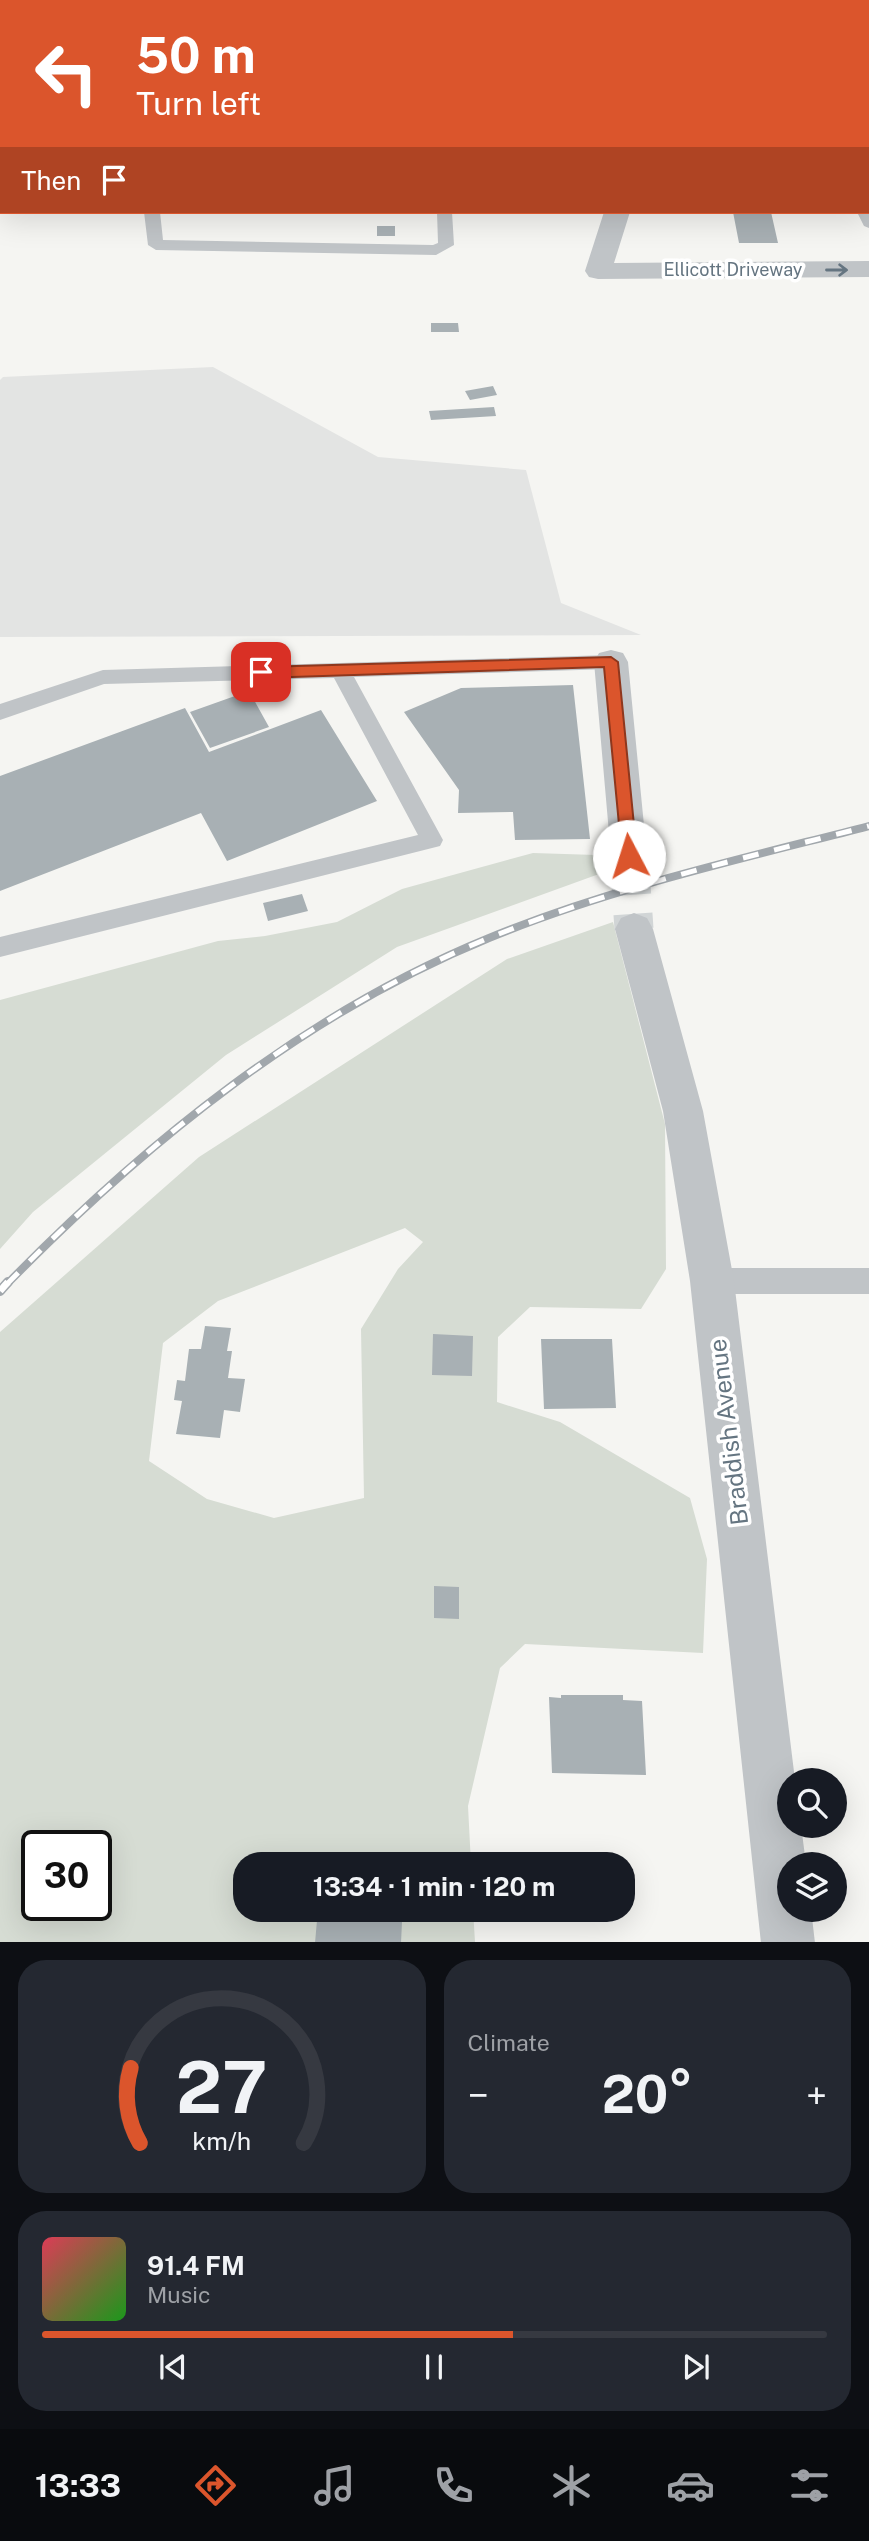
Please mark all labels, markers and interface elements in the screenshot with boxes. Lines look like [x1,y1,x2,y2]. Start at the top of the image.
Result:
text: 50 m [136,26,256,84]
icon: left [21,28,112,119]
text: Turn left [136,85,261,122]
icon: arrive [95,161,133,199]
text: Then [21,165,81,196]
street label: Ellicott Driveway [664,259,803,280]
one-way arrow [826,263,849,276]
pin [231,642,291,702]
icon: arrive [242,653,280,691]
position arrow [592,819,666,893]
street label: Braddish Avenue [703,1337,753,1527]
map controls [777,1768,847,1922]
button: search [777,1768,847,1838]
speed limit sign: 30 [21,1830,112,1921]
button: layers [777,1852,847,1922]
text: 13:34 · 1 min · 120 m [313,1871,555,1902]
text: Climate [468,2029,550,2056]
text: 27 [176,2044,268,2129]
text: 20° [602,2064,693,2125]
text: − [468,2073,489,2118]
text: + [806,2073,827,2118]
text: km/h [192,2125,251,2155]
text: 91.4 FM [147,2250,245,2281]
text: Music [147,2281,211,2308]
icon: previous [154,2348,192,2386]
icon: pause [415,2348,453,2386]
icon: next [677,2348,715,2386]
icon: directions [191,2461,240,2510]
icon: music [310,2461,359,2510]
icon: phone [429,2461,478,2510]
icon: climate [547,2461,596,2510]
icon: car [666,2461,715,2510]
icon: filters [785,2461,834,2510]
text: 13:33 [35,2467,121,2504]

